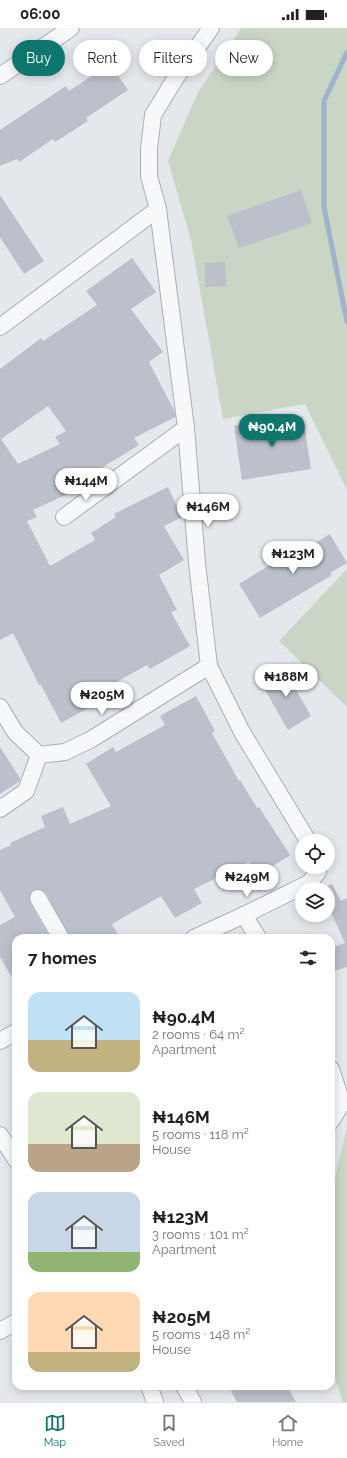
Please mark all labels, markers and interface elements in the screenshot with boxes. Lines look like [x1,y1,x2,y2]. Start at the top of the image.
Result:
text: 06:00 [20,5,60,23]
chip: Buy [12,40,65,76]
chip: Rent [73,40,131,76]
chip: Filters [139,40,207,76]
chip: New [215,40,273,76]
pin: ₦90.4M [239,414,305,448]
text: ₦90.4M [248,419,296,434]
pin: ₦144M [58,468,114,502]
text: ₦144M [64,473,108,488]
pin: ₦146M [180,494,236,528]
text: ₦146M [186,499,230,514]
pin: ₦123M [265,541,321,575]
text: ₦123M [271,546,315,561]
pin: ₦188M [258,664,314,698]
text: ₦188M [264,669,308,684]
pin: ₦205M [74,682,130,716]
text: ₦205M [80,687,124,702]
map controls [295,834,335,922]
button: locate [295,834,335,874]
pin: ₦249M [219,864,275,898]
text: ₦249M [225,869,269,884]
button: layers [295,882,335,922]
icon: filters [297,947,319,969]
text: 7 homes [28,948,97,968]
text: ₦90.4M [152,1007,215,1027]
icon: home [60,1008,108,1056]
text: 2 rooms · 64 m² [152,1027,244,1042]
text: Apartment [152,1042,216,1057]
text: ₦146M [152,1107,210,1127]
icon: home [60,1108,108,1156]
text: 5 rooms · 118 m² [152,1127,249,1142]
text: House [152,1142,191,1157]
text: ₦123M [152,1207,209,1227]
icon: home [60,1208,108,1256]
text: 3 rooms · 101 m² [152,1227,249,1242]
text: Apartment [152,1242,216,1257]
text: ₦205M [152,1307,211,1327]
icon: home [60,1308,108,1356]
text: 5 rooms · 148 m² [152,1327,250,1342]
text: House [152,1342,191,1357]
tab: Map [44,1412,66,1449]
tab: Saved [153,1412,185,1449]
tab: Home [272,1412,303,1449]

